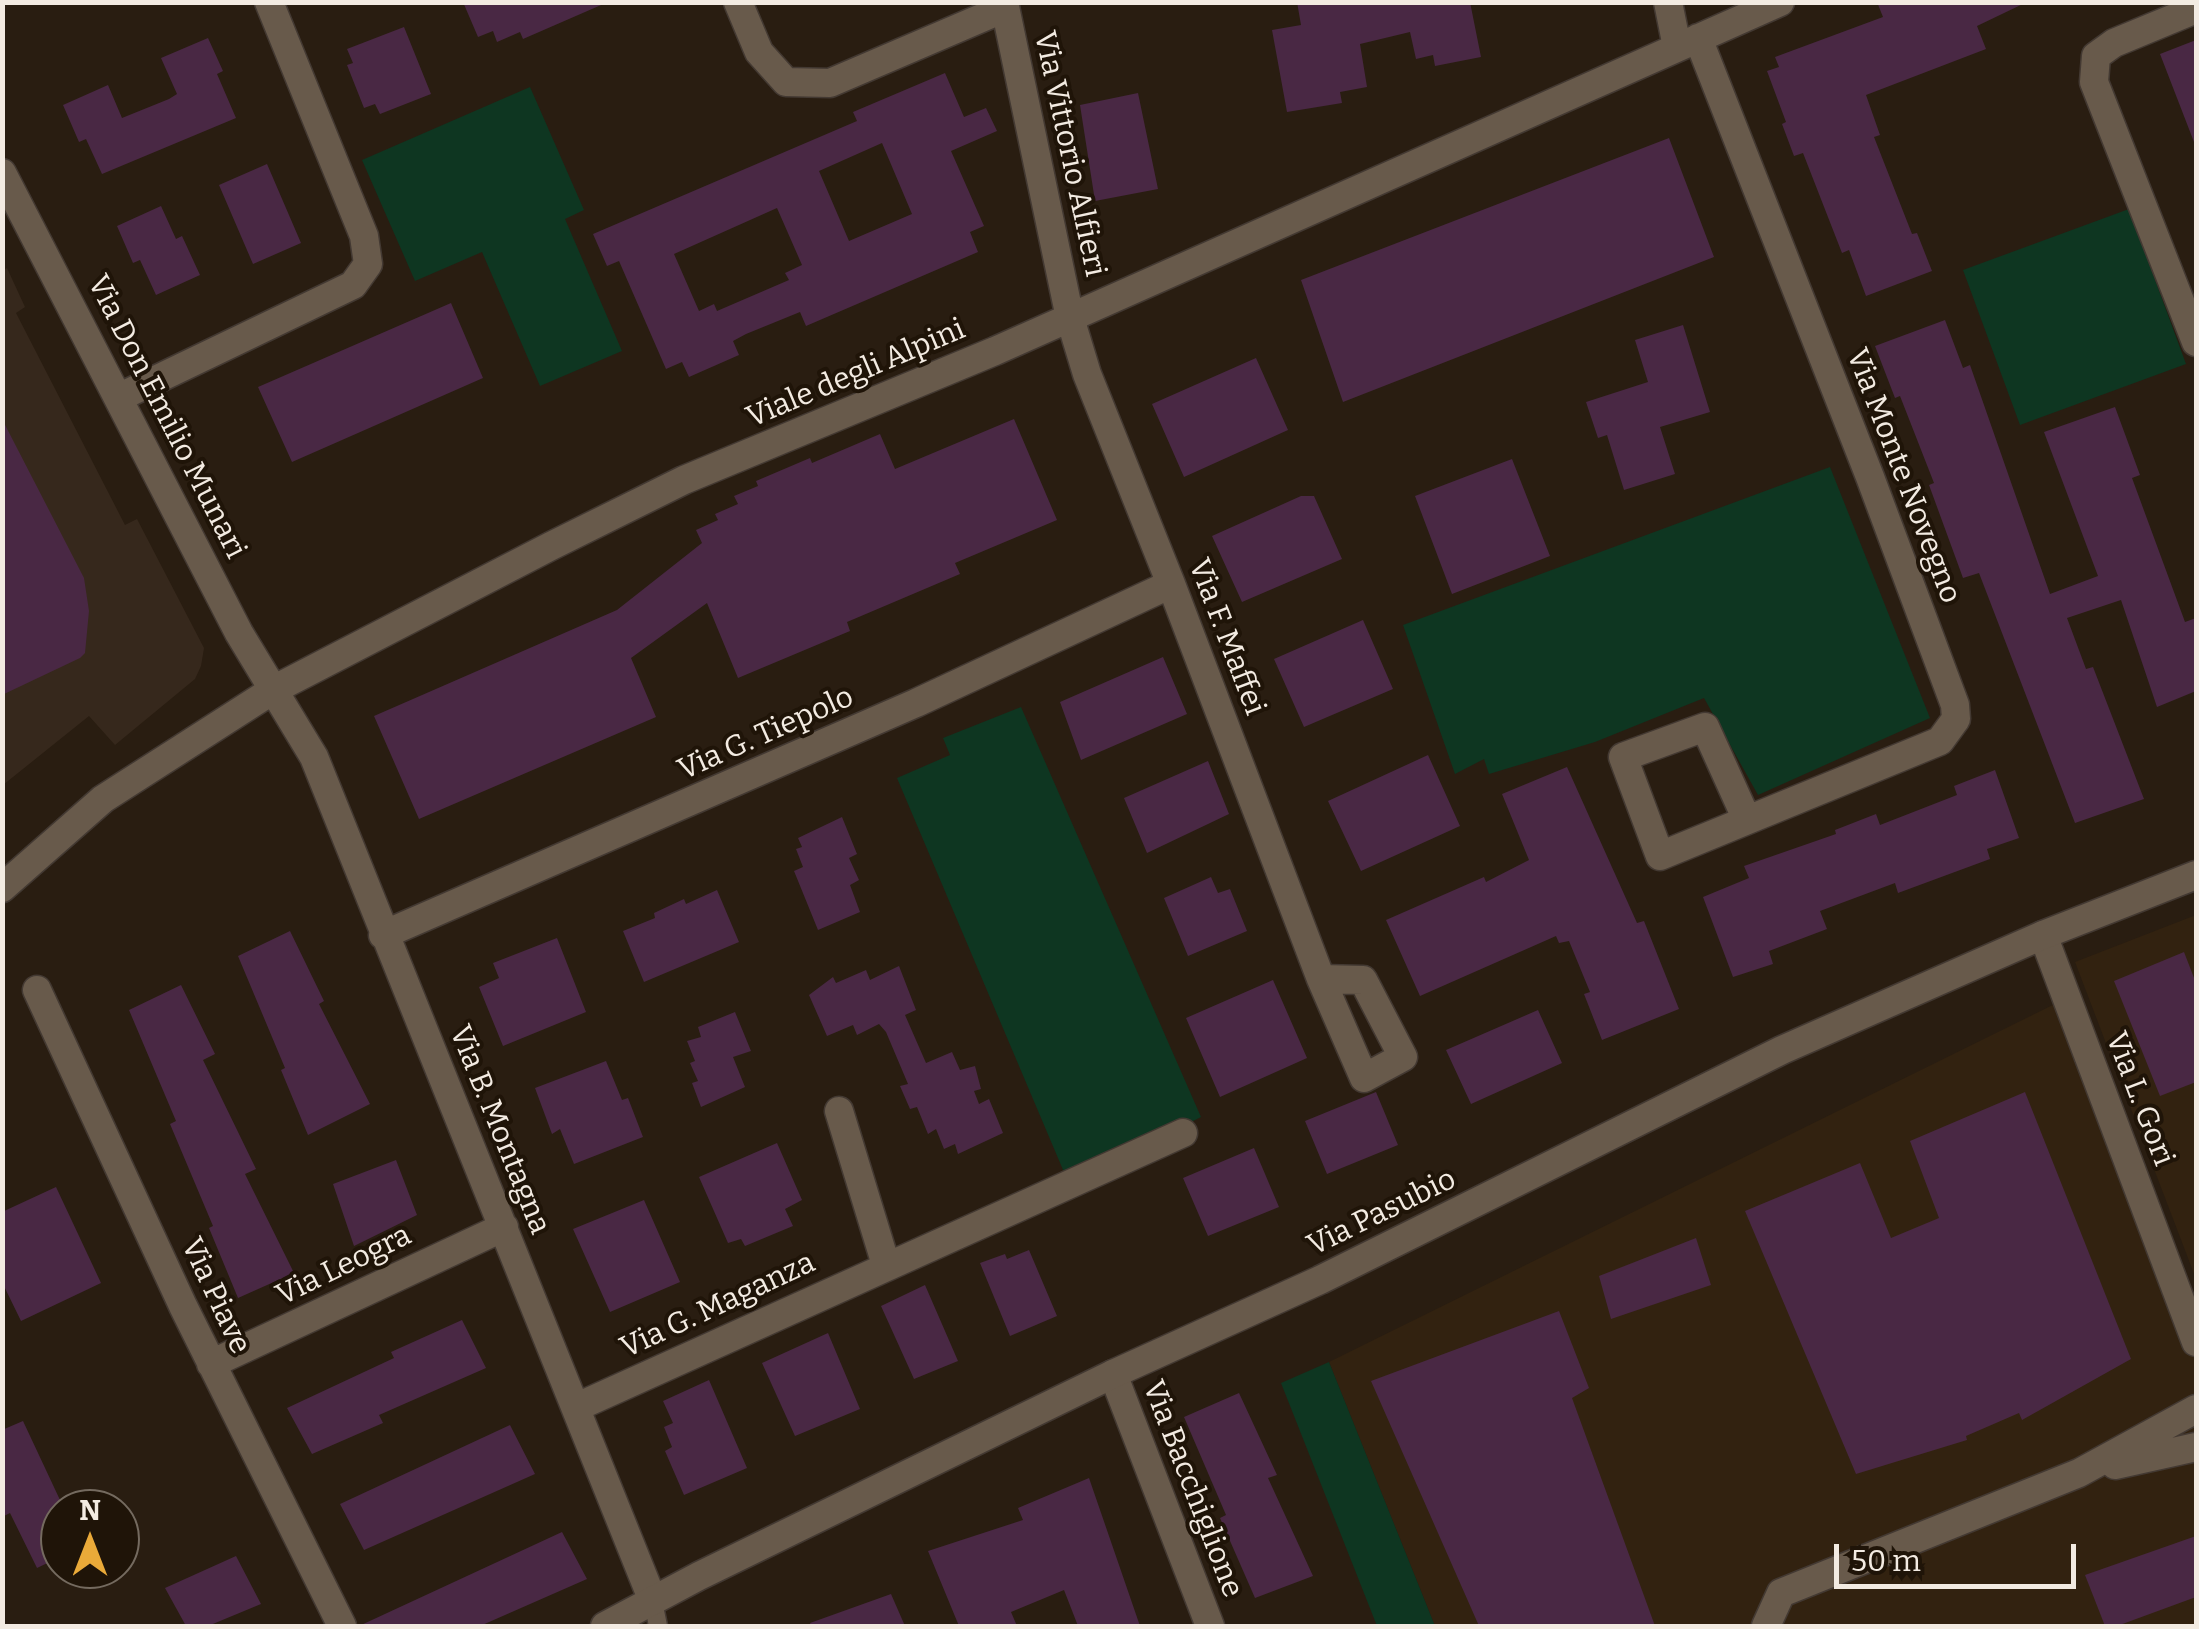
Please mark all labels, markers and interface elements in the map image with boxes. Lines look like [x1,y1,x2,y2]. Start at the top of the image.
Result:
street label: Via Vittorio Alfieri [1025,28,1113,280]
street label: Via Don Emilio Munari [79,269,253,565]
street label: Viale degli Alpini [741,312,971,436]
street label: Via Monte Novegno [1838,344,1968,608]
street label: Via F. Maffei [1180,554,1272,720]
street label: Via G. Tiepolo [673,679,859,789]
street label: Via B. Montagna [441,1020,557,1240]
street label: Via L. Gori [2097,1027,2181,1171]
street label: Via Pasubio [1302,1162,1462,1264]
street label: Via Leogra [271,1218,417,1314]
street label: Via Piave [173,1232,257,1360]
street label: Via G. Maganza [615,1245,821,1367]
street label: Via Bacchiglione [1134,1376,1250,1602]
north arrow [40,1489,140,1589]
text: N [79,1494,101,1527]
scale bar [1839,1524,2082,1586]
text: 50 m [1851,1543,1921,1579]

